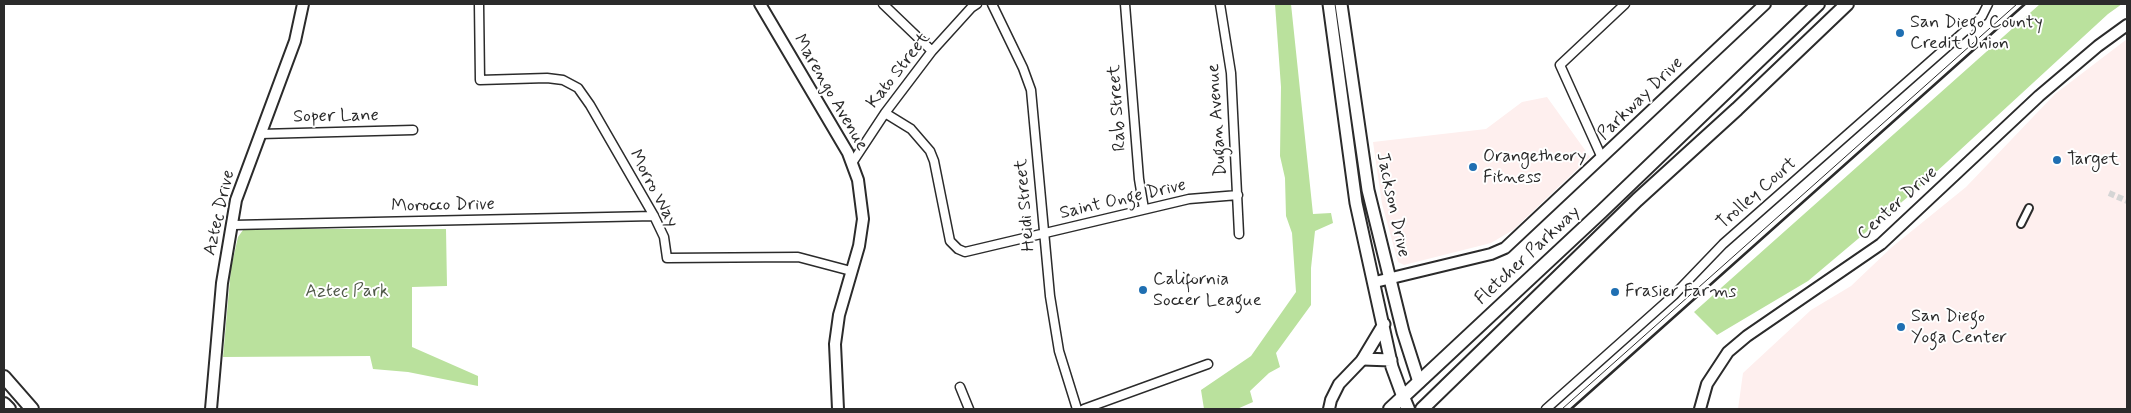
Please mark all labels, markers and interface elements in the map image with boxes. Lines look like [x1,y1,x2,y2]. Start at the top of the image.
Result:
place label: San Diego County Credit Union [1910,12,2043,54]
marker: San Diego County Credit Union [1894,27,1906,39]
street label: Kato Street [863,29,935,113]
street label: Marengo Avenue [788,31,872,155]
street label: Parkway Drive [1594,53,1688,145]
street label: Dugan Avenue [1203,63,1233,177]
street label: Rab Street [1104,64,1132,152]
street label: Soper Lane [293,105,379,129]
street label: Morro Way [624,146,682,232]
place label: Orangetheory Fitness [1483,146,1586,188]
place label: Target [2067,149,2119,171]
street label: Jackson Drive [1370,151,1414,259]
street label: Trolley Court [1713,153,1801,235]
marker: Target [2051,154,2063,166]
street label: Heidi Street [1011,158,1041,252]
marker: Orangetheory Fitness [1467,161,1479,173]
street label: Center Drive [1854,162,1942,246]
street label: Aztec Drive [200,168,240,258]
street label: Saint Onge Drive [1058,175,1188,225]
street label: Morocco Drive [391,194,495,218]
street label: Fletcher Parkway [1471,202,1585,310]
place label: California Soccer League [1153,269,1262,312]
park label: Aztec Park [305,281,389,303]
place label: Frasier Farms [1625,281,1736,303]
marker: California Soccer League [1137,284,1149,296]
marker: Frasier Farms [1609,286,1621,298]
place label: San Diego Yoga Center [1911,306,2007,348]
marker: San Diego Yoga Center [1895,321,1907,333]

